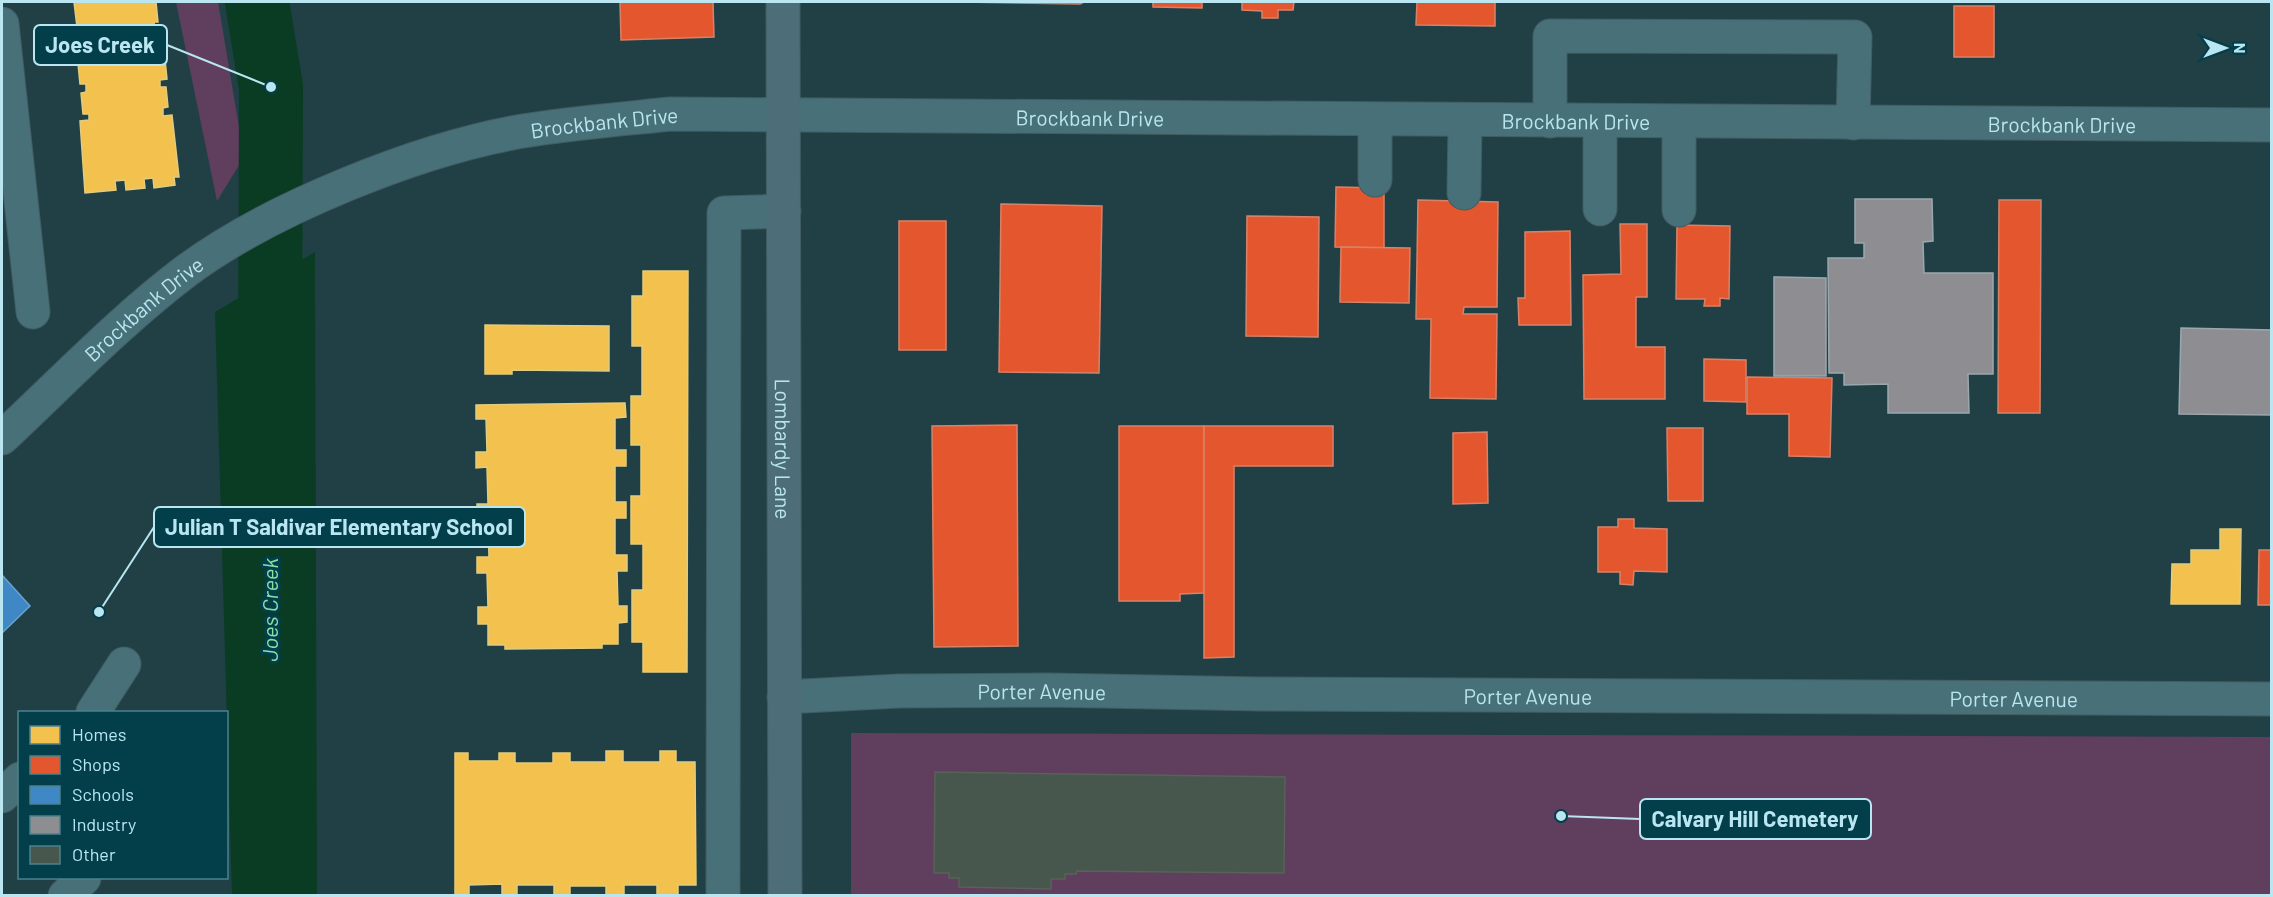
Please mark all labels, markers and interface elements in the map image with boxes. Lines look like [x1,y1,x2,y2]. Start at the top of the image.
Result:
north arrow [2195,18,2255,78]
callout: Joes Creek [34,25,167,65]
text: Joes Creek [45,31,155,57]
text: N [2231,43,2250,53]
street label: Brockbank Drive [529,101,678,142]
street label: Brockbank Drive [1015,104,1164,130]
street label: Brockbank Drive [1501,107,1650,133]
street label: Brockbank Drive [1987,111,2136,137]
street label: Brockbank Drive [78,251,207,366]
street label: Lombardy Lane [771,379,797,519]
callout: Julian T Saldivar Elementary School [154,507,525,547]
text: Julian T Saldivar Elementary School [165,513,513,539]
water label: Joes Creek [256,558,282,662]
street label: Porter Avenue [977,677,1106,704]
street label: Porter Avenue [1463,683,1592,708]
street label: Porter Avenue [1949,685,2078,711]
legend [18,711,228,879]
text: Homes [72,723,126,745]
text: Shops [72,753,121,775]
text: Schools [72,783,134,805]
callout: Calvary Hill Cemetery [1640,799,1871,839]
text: Calvary Hill Cemetery [1652,805,1858,831]
text: Industry [72,813,136,835]
text: Other [72,843,116,865]

